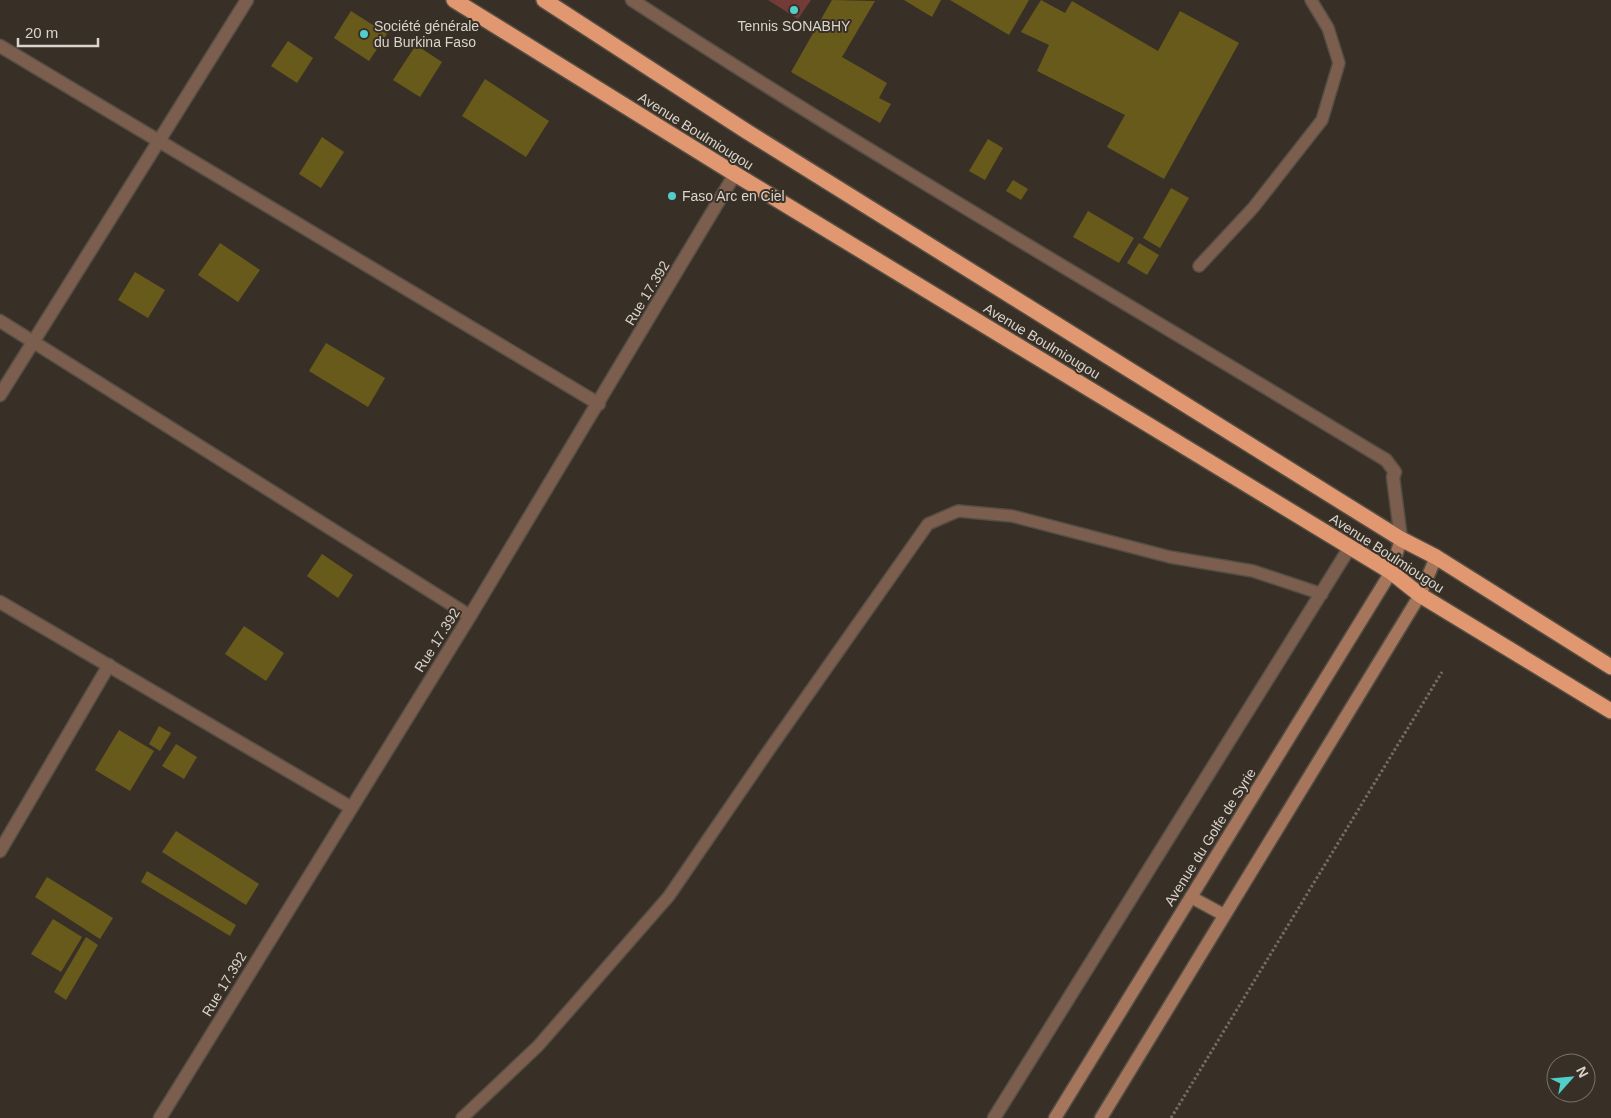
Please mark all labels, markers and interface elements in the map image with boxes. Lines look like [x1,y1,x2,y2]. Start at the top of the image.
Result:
marker: Tennis SONABHY [788,4,800,16]
scale bar [18,15,98,47]
place label: Société générale du Burkina Faso [374,18,479,50]
place label: Tennis SONABHY [738,18,851,34]
text: 20 m [25,24,58,41]
marker: Société générale du Burkina Faso [358,28,370,40]
street label: Avenue Boulmiougou [635,89,757,173]
place label: Faso Arc en Ciel [682,188,785,204]
marker: Faso Arc en Ciel [666,190,678,202]
street label: Rue 17.392 [621,258,673,328]
street label: Avenue Boulmiougou [981,300,1103,382]
street label: Avenue Boulmiougou [1327,510,1447,596]
street label: Rue 17.392 [411,605,463,675]
street label: Avenue du Golfe de Syrie [1161,765,1259,909]
street label: Rue 17.392 [198,949,250,1019]
north arrow [1546,1053,1596,1103]
text: N [1573,1064,1592,1080]

